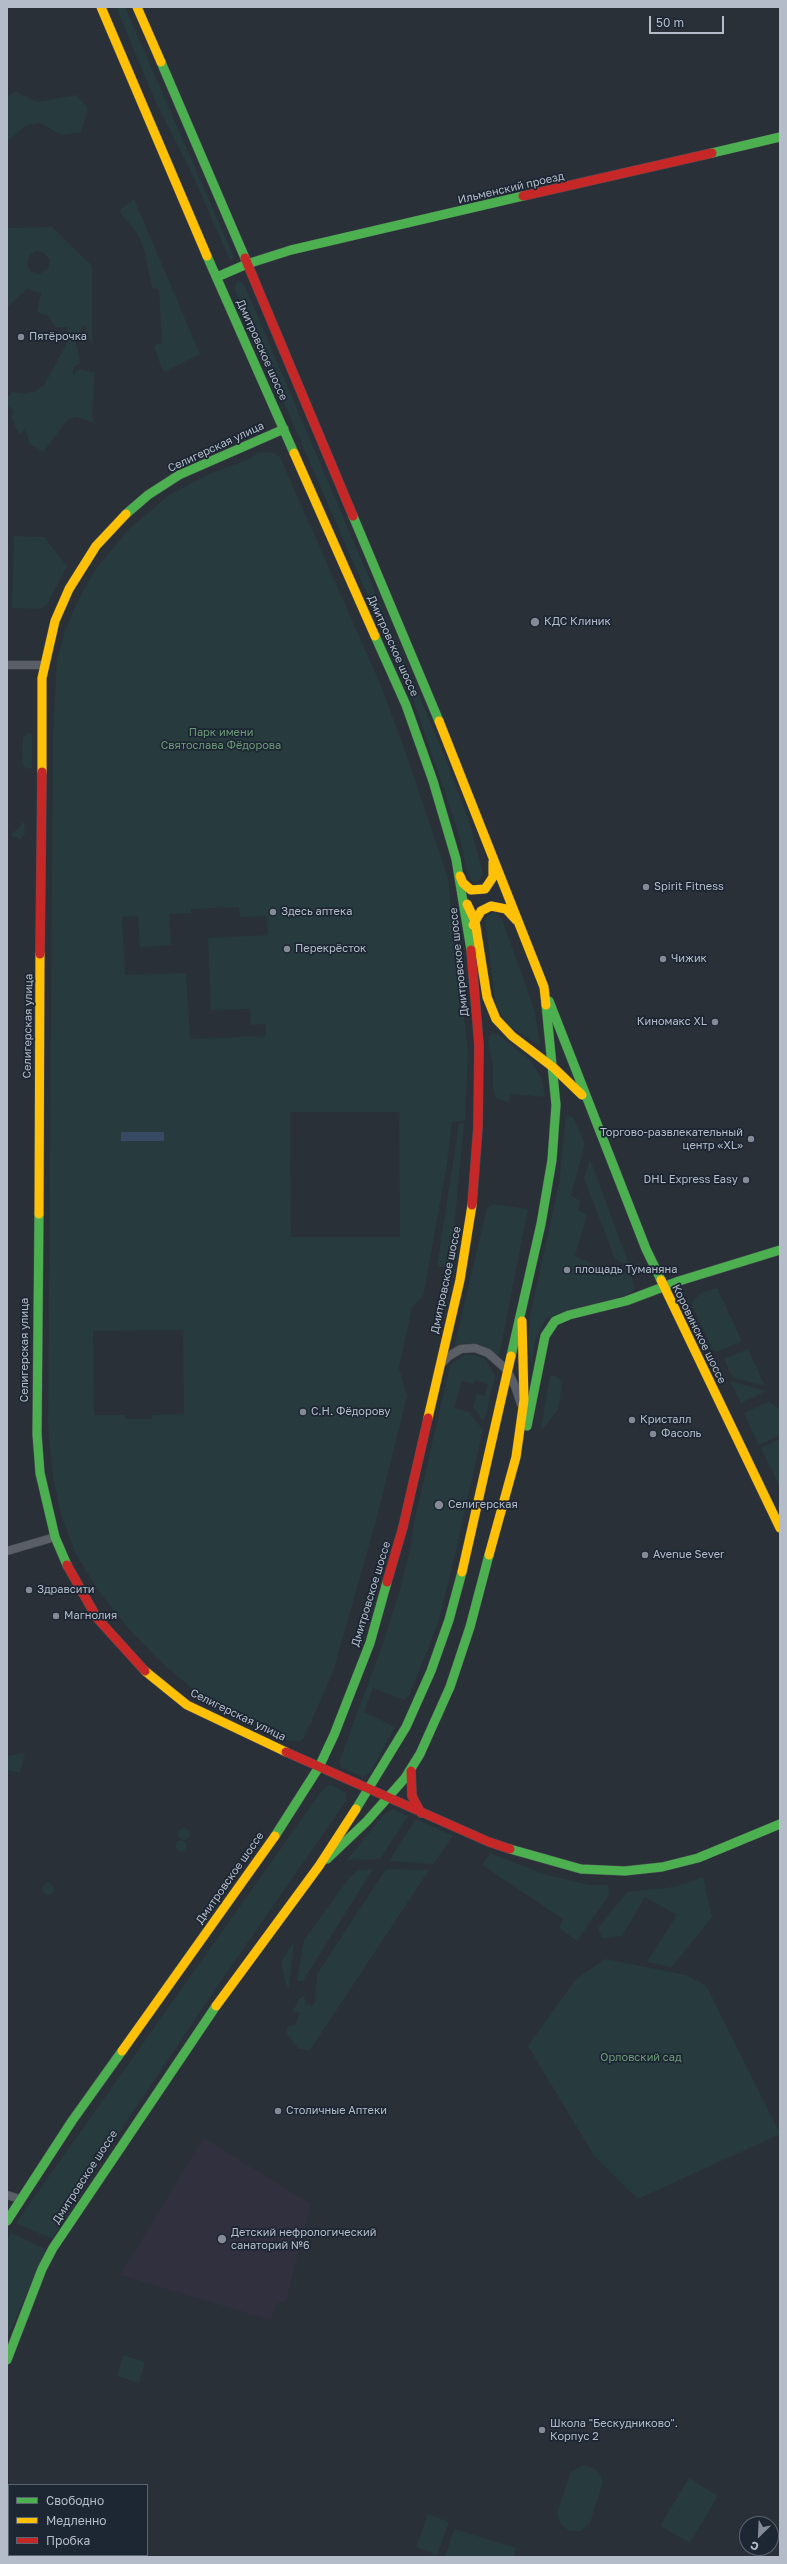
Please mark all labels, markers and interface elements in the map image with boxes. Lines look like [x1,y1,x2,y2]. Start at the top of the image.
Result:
scale bar [651,8,726,34]
text: 50 m [656,15,684,30]
street label: Ильменский проезд [456,169,566,207]
street label: Дмитровское шоссе [234,297,290,403]
place label: Пятёрочка [29,330,87,344]
marker: Пятёрочка [16,332,26,342]
street label: Селигерская улица [166,419,266,475]
street label: Дмитровское шоссе [365,593,421,699]
place label: КДС Клиник [544,615,611,629]
marker: КДС Клиник [529,616,541,628]
park label: Парк имени Святослава Фёдорова [161,726,281,752]
place label: Spirit Fitness [654,880,724,894]
marker: Spirit Fitness [641,882,651,892]
place label: Здесь аптека [281,905,352,919]
marker: Здесь аптека [268,907,278,917]
street label: Дмитровское шоссе [447,907,471,1017]
place label: Перекрёсток [295,942,366,956]
marker: Перекрёсток [282,944,292,954]
place label: Чижик [671,952,707,966]
marker: Чижик [658,954,668,964]
street label: Селигерская улица [20,974,36,1078]
place label: Киномакс XL [637,1015,707,1029]
marker: Киномакс XL [710,1017,720,1027]
place label: Торгово-развлекательный центр «XL» [600,1126,743,1152]
marker: Торгово-развлекательный центр «XL» [746,1134,756,1144]
place label: DHL Express Easy [644,1173,738,1187]
marker: DHL Express Easy [741,1175,751,1185]
street label: Дмитровское шоссе [428,1225,464,1335]
place label: площадь Туманяна [575,1263,678,1277]
marker: площадь Туманяна [562,1265,572,1275]
street label: Коровинское шоссе [669,1282,729,1386]
street label: Селигерская улица [18,1298,32,1402]
place label: С.Н. Фёдорову [311,1405,390,1419]
marker: С.Н. Фёдорову [298,1407,308,1417]
place label: Кристалл [640,1413,691,1427]
marker: Кристалл [627,1415,637,1425]
place label: Фасоль [661,1427,701,1441]
marker: Фасоль [648,1429,658,1439]
place label: Селигерская [448,1498,518,1512]
marker: Селигерская [433,1499,445,1511]
street label: Дмитровское шоссе [349,1540,393,1648]
place label: Avenue Sever [653,1548,724,1562]
marker: Avenue Sever [640,1550,650,1560]
place label: Здравсити [37,1583,95,1597]
marker: Здравсити [24,1585,34,1595]
place label: Магнолия [64,1609,117,1623]
marker: Магнолия [51,1611,61,1621]
street label: Селигерская улица [188,1686,288,1744]
street label: Дмитровское шоссе [193,1829,267,1927]
park label: Орловский сад [600,2051,682,2065]
place label: Столичные Аптеки [286,2104,387,2118]
marker: Столичные Аптеки [273,2106,283,2116]
street label: Дмитровское шоссе [50,2128,120,2226]
place label: Детский нефрологический санаторий №6 [231,2226,376,2252]
marker: Детский нефрологический санаторий №6 [216,2233,228,2245]
place label: Школа "Бескудниково". Корпус 2 [550,2417,678,2443]
marker: Школа "Бескудниково". Корпус 2 [537,2425,547,2435]
legend [8,2484,148,2556]
text: Свободно [46,2493,104,2508]
text: Медленно [46,2513,106,2528]
north arrow [739,2516,779,2556]
text: Пробка [46,2533,90,2548]
text: С [748,2539,761,2554]

